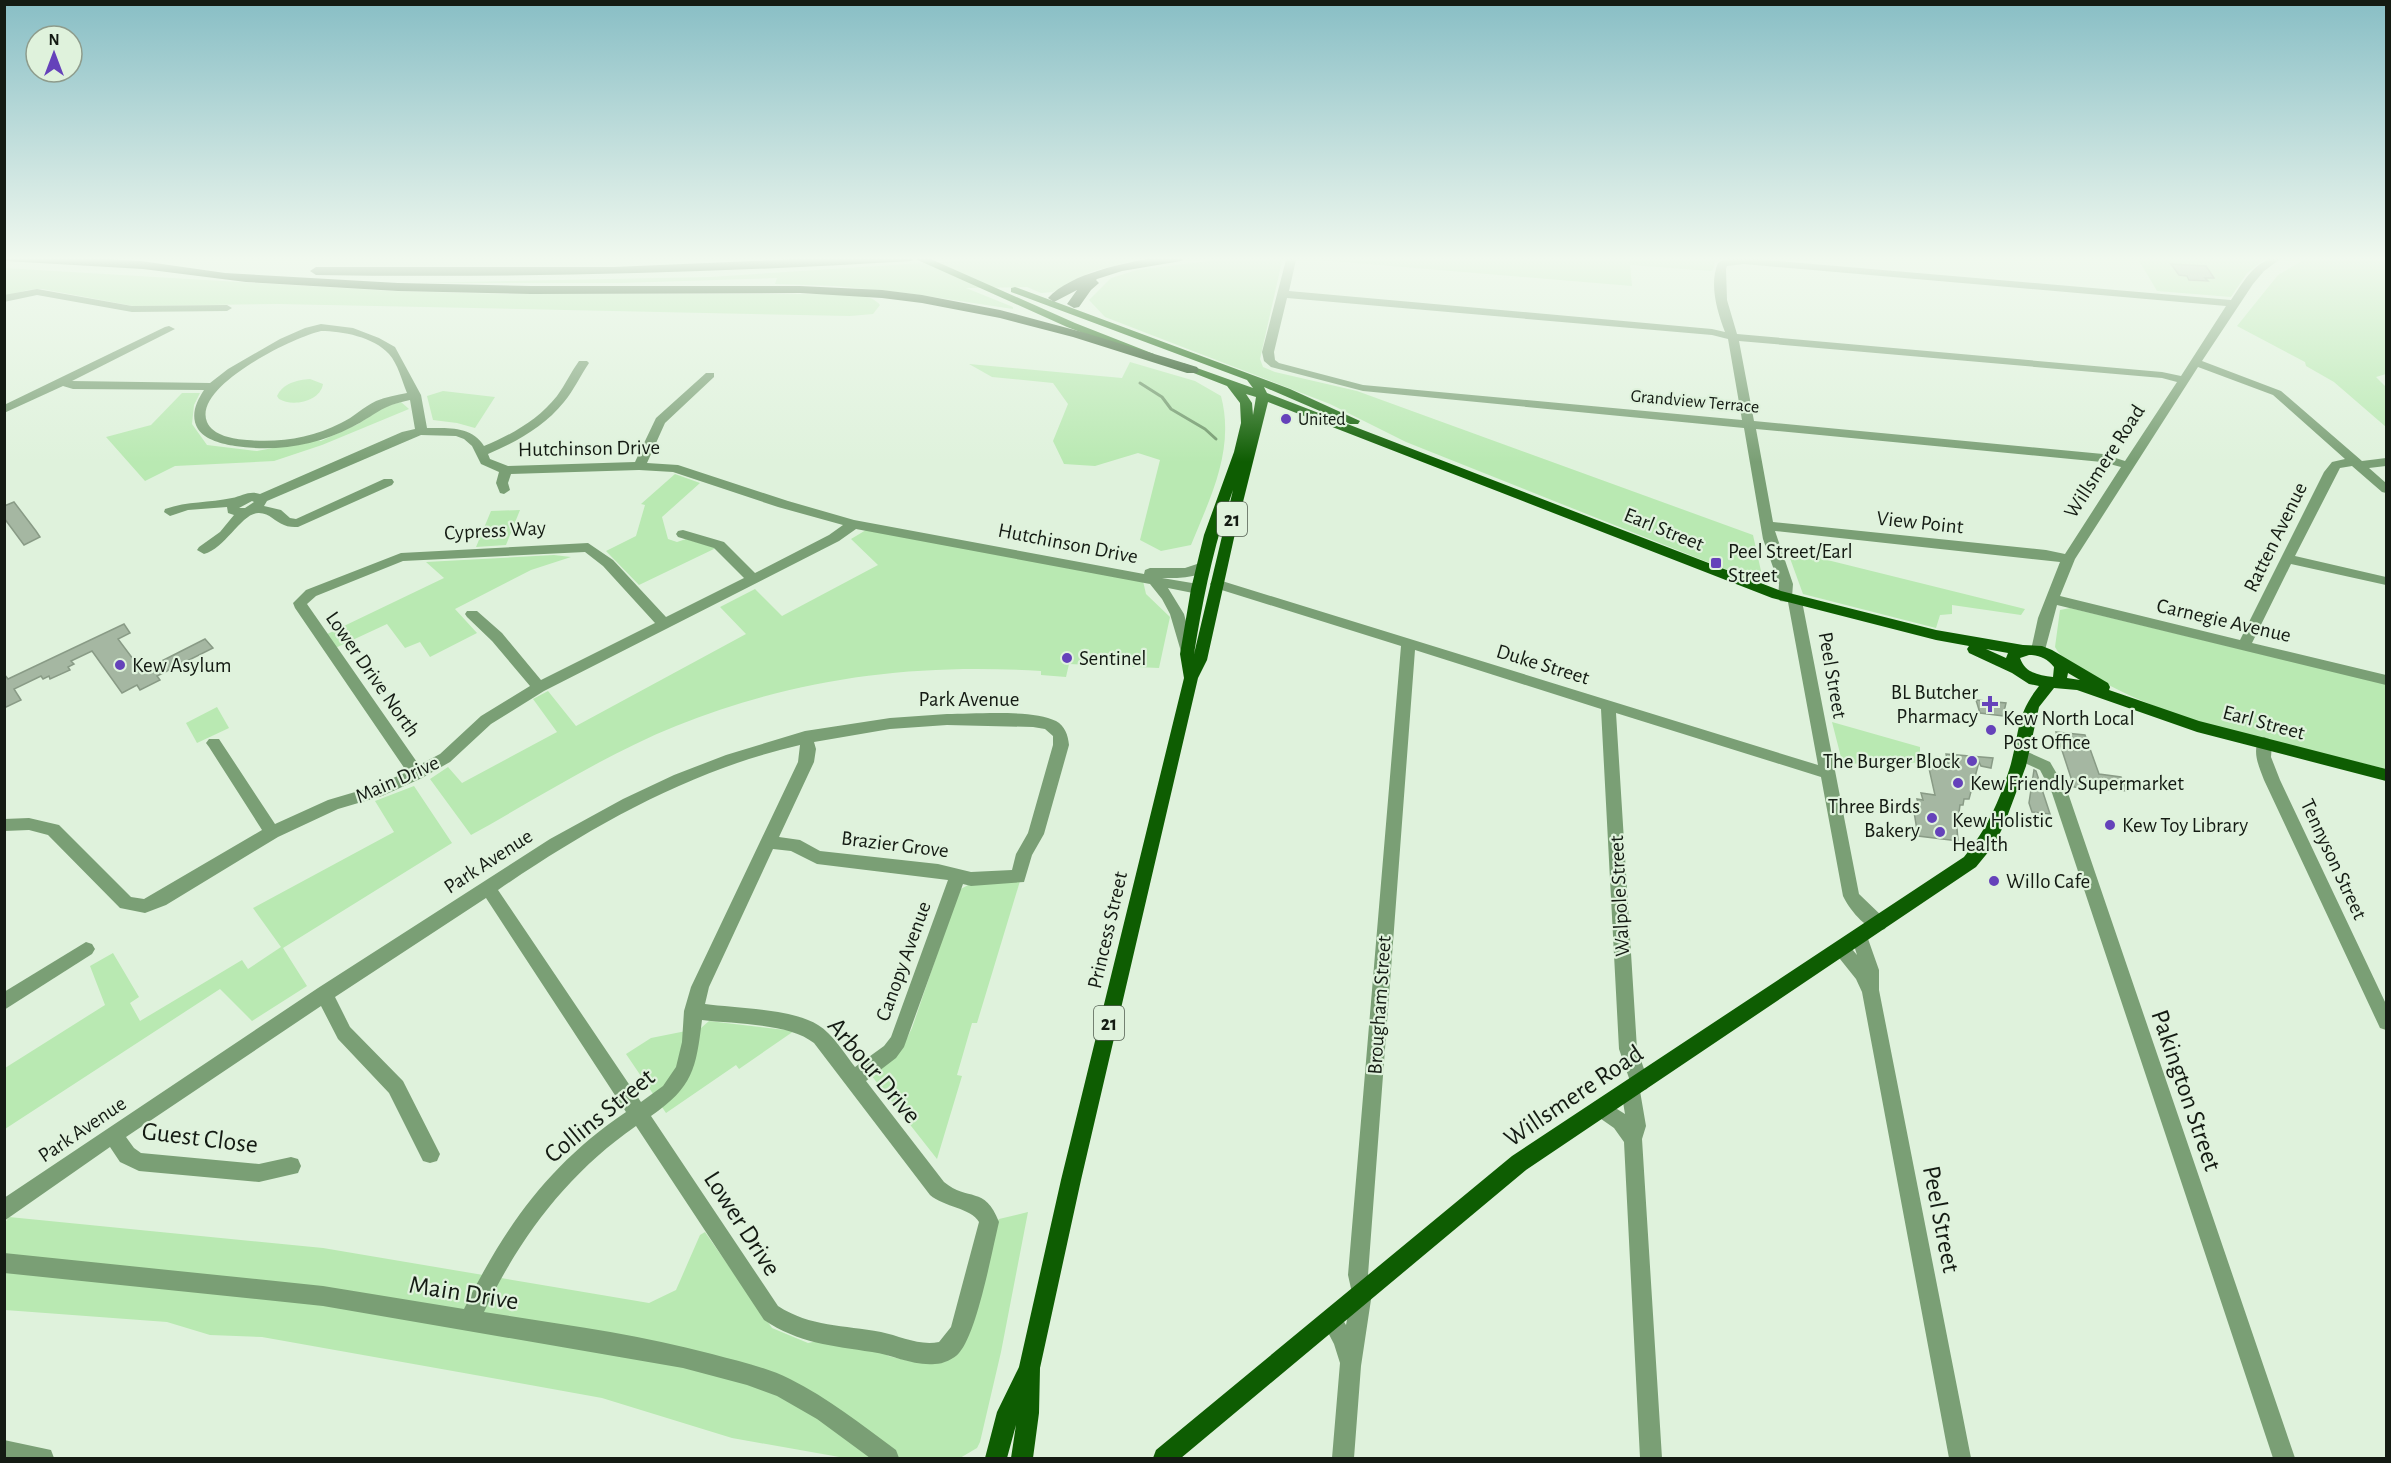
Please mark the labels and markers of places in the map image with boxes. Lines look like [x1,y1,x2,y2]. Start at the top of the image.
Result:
place label: United [1298,411,1346,429]
marker: United [1279,412,1293,426]
place label: Peel Street/Earl Street [1728,541,1853,586]
marker: Peel Street/Earl Street [1709,556,1723,570]
place label: Sentinel [1079,648,1147,669]
marker: Sentinel [1060,651,1074,665]
place label: Kew Asylum [132,655,232,676]
marker: Kew Asylum [113,658,127,672]
place label: BL Butcher Pharmacy [1891,682,1978,727]
marker: BL Butcher Pharmacy [1983,697,1997,711]
place label: Kew North Local Post Office [2003,708,2135,753]
marker: Kew North Local Post Office [1984,723,1998,737]
place label: The Burger Block [1823,751,1960,772]
marker: The Burger Block [1965,754,1979,768]
place label: Kew Friendly Supermarket [1970,773,2184,794]
marker: Kew Friendly Supermarket [1951,776,1965,790]
place label: Three Birds Bakery [1828,796,1920,841]
place label: Kew Holistic Health [1952,810,2052,855]
marker: Three Birds Bakery [1925,811,1939,825]
place label: Kew Toy Library [2122,815,2248,836]
marker: Kew Toy Library [2103,818,2117,832]
marker: Kew Holistic Health [1933,825,1947,839]
place label: Willo Cafe [2006,871,2090,892]
marker: Willo Cafe [1987,874,2001,888]

